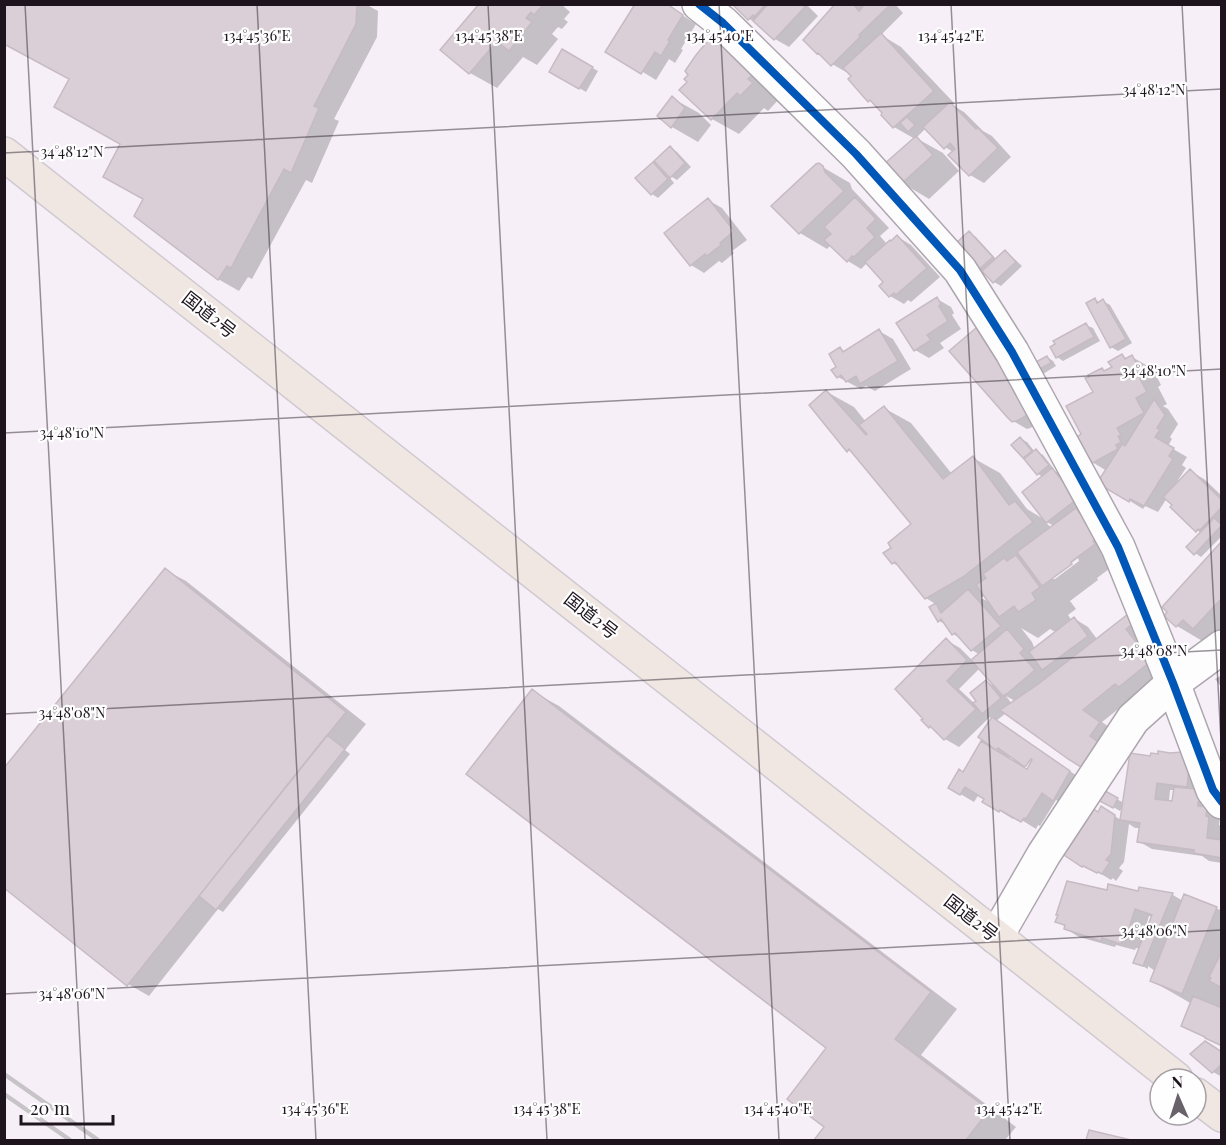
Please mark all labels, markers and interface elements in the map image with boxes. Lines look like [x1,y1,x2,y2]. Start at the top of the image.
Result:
text: 134°45'36"E [223,25,291,45]
text: 134°45'38"E [455,25,523,45]
text: 134°45'40"E [686,25,754,45]
text: 134°45'42"E [918,25,984,45]
text: 34°48'12"N [1122,79,1186,99]
text: 34°48'12"N [40,141,104,161]
street label: 国道2号 [178,285,242,343]
text: 34°48'10"N [1122,360,1187,380]
text: 34°48'10"N [40,422,105,442]
street label: 国道2号 [560,586,624,644]
text: 34°48'08"N [1120,640,1188,660]
text: 34°48'08"N [38,702,106,722]
street label: 国道2号 [940,888,1004,946]
text: 34°48'06"N [1121,920,1188,940]
text: 34°48'06"N [39,983,106,1003]
north arrow [1148,1067,1208,1127]
text: N [1171,1071,1184,1092]
scale bar [21,1088,112,1126]
text: 20 m [30,1096,70,1120]
text: 134°45'36"E [281,1098,349,1118]
text: 134°45'38"E [513,1098,581,1118]
text: 134°45'40"E [744,1098,812,1118]
text: 134°45'42"E [976,1098,1042,1118]

